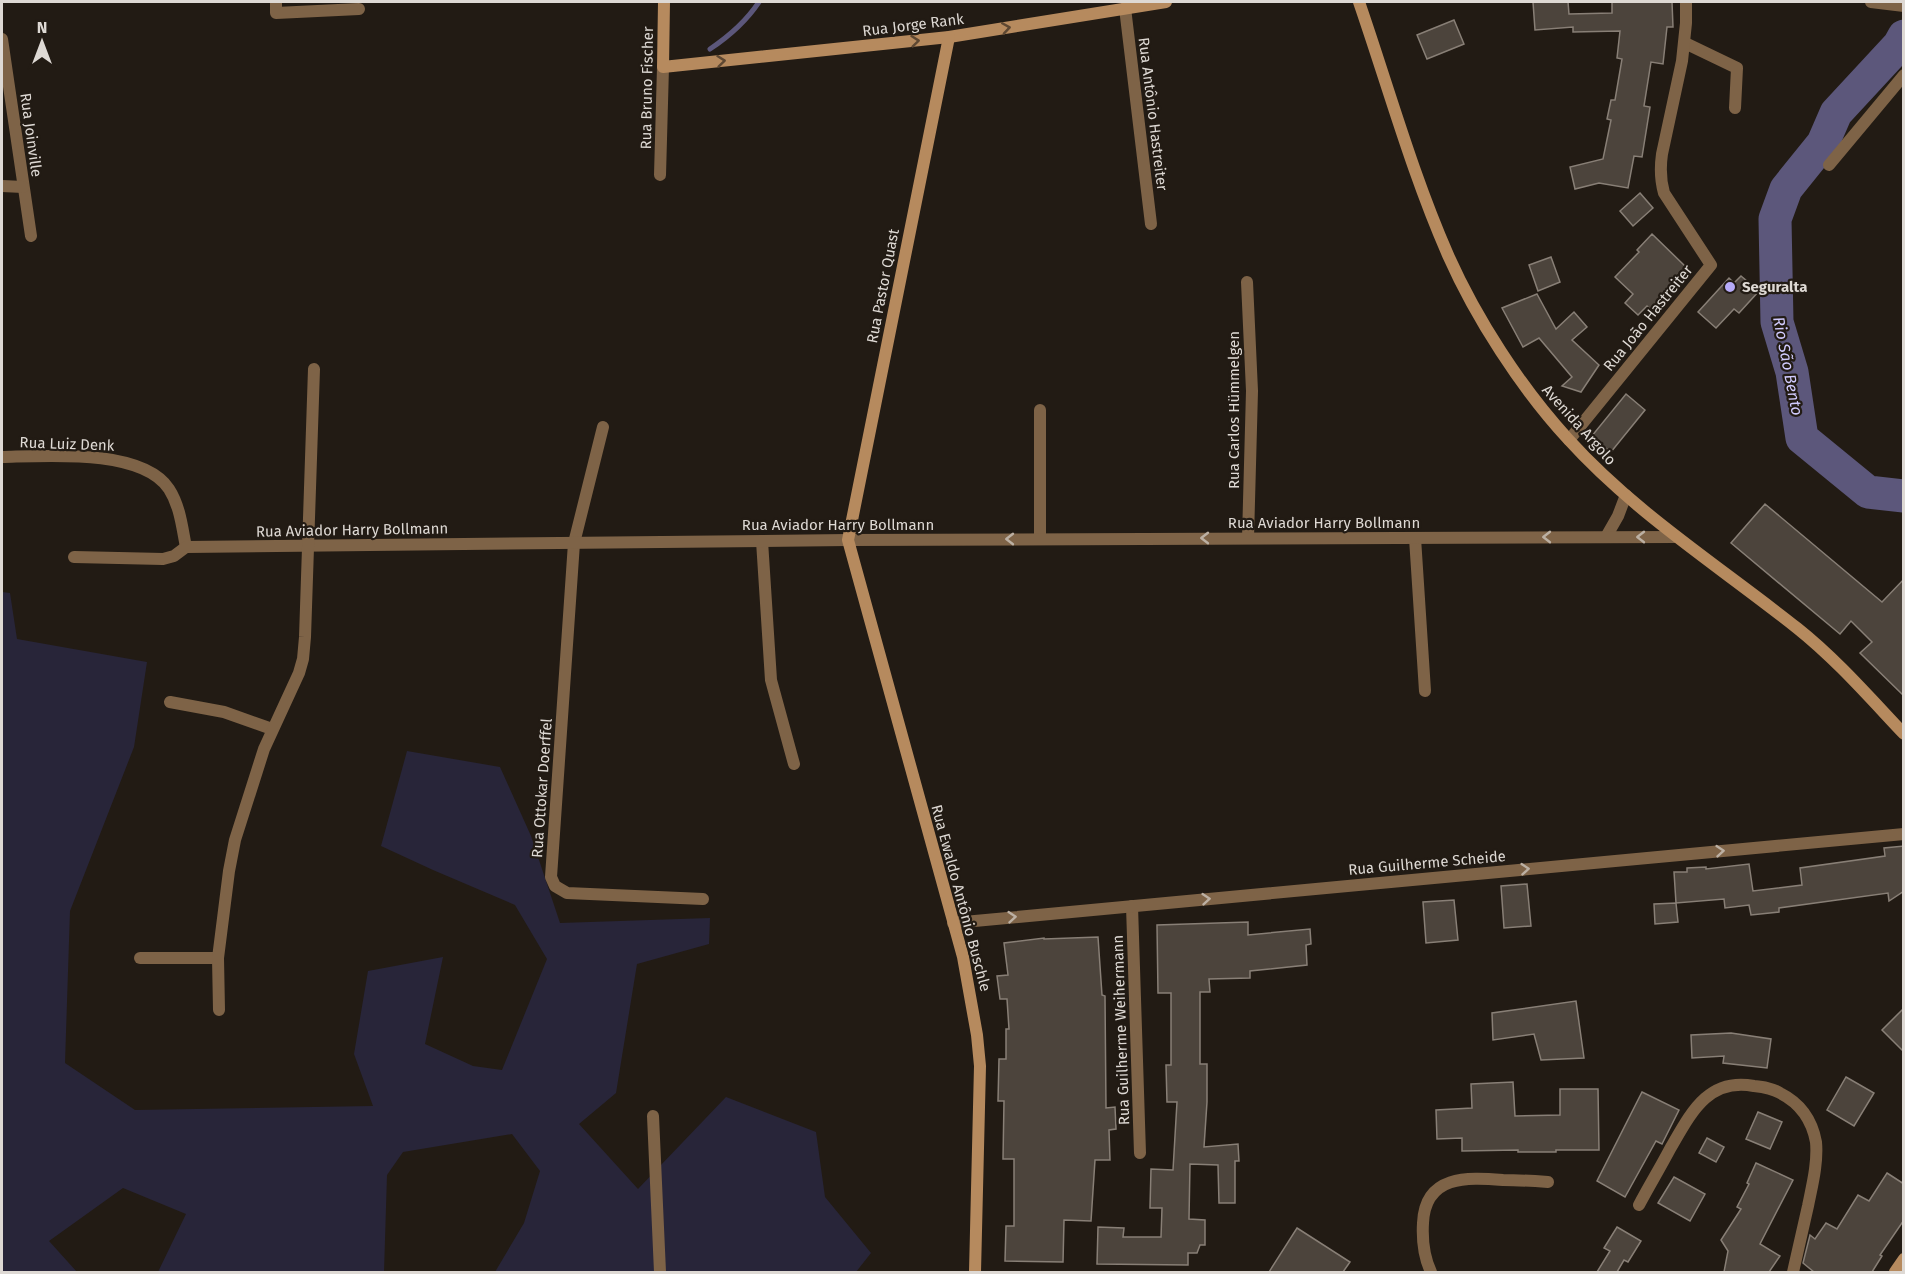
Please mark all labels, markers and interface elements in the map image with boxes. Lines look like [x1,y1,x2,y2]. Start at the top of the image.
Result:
street label: Rua Jorge Rank [861,10,965,40]
north arrow [12,12,72,72]
text: N [37,18,47,37]
one-way arrow [1002,22,1011,34]
street label: Rua Bruno Fischer [637,26,657,150]
one-way arrow [910,35,919,47]
street label: Rua Antônio Hastreiter [1135,36,1171,192]
one-way arrow [716,55,725,68]
street label: Rua Joinville [16,92,46,178]
street label: Rua Pastor Quast [863,227,903,345]
street label: Rua João Hastreiter [1600,261,1697,375]
place label: Seguralta [1742,278,1807,296]
marker: Seguralta [1723,280,1737,294]
water label: Rio São Bento [1769,315,1807,417]
street label: Rua Carlos Hümmelgen [1225,331,1243,489]
street label: Avenida Argolo [1538,381,1620,469]
street label: Rua Luiz Denk [19,433,115,455]
street label: Rua Aviador Harry Bollmann [1228,514,1420,532]
street label: Rua Aviador Harry Bollmann [742,516,934,534]
street label: Rua Aviador Harry Bollmann [256,519,448,541]
one-way arrow [1543,531,1552,543]
one-way arrow [1636,531,1645,543]
one-way arrow [1201,532,1210,545]
one-way arrow [1006,533,1015,545]
street label: Rua Ottokar Doerffel [528,717,556,858]
street label: Rua Ewaldo Antônio Buschle [927,803,995,993]
one-way arrow [1715,845,1724,858]
street label: Rua Guilherme Scheide [1347,847,1507,879]
one-way arrow [1521,863,1530,876]
one-way arrow [1201,893,1210,906]
one-way arrow [1007,911,1016,924]
street label: Rua Guilherme Weihermann [1109,934,1133,1126]

